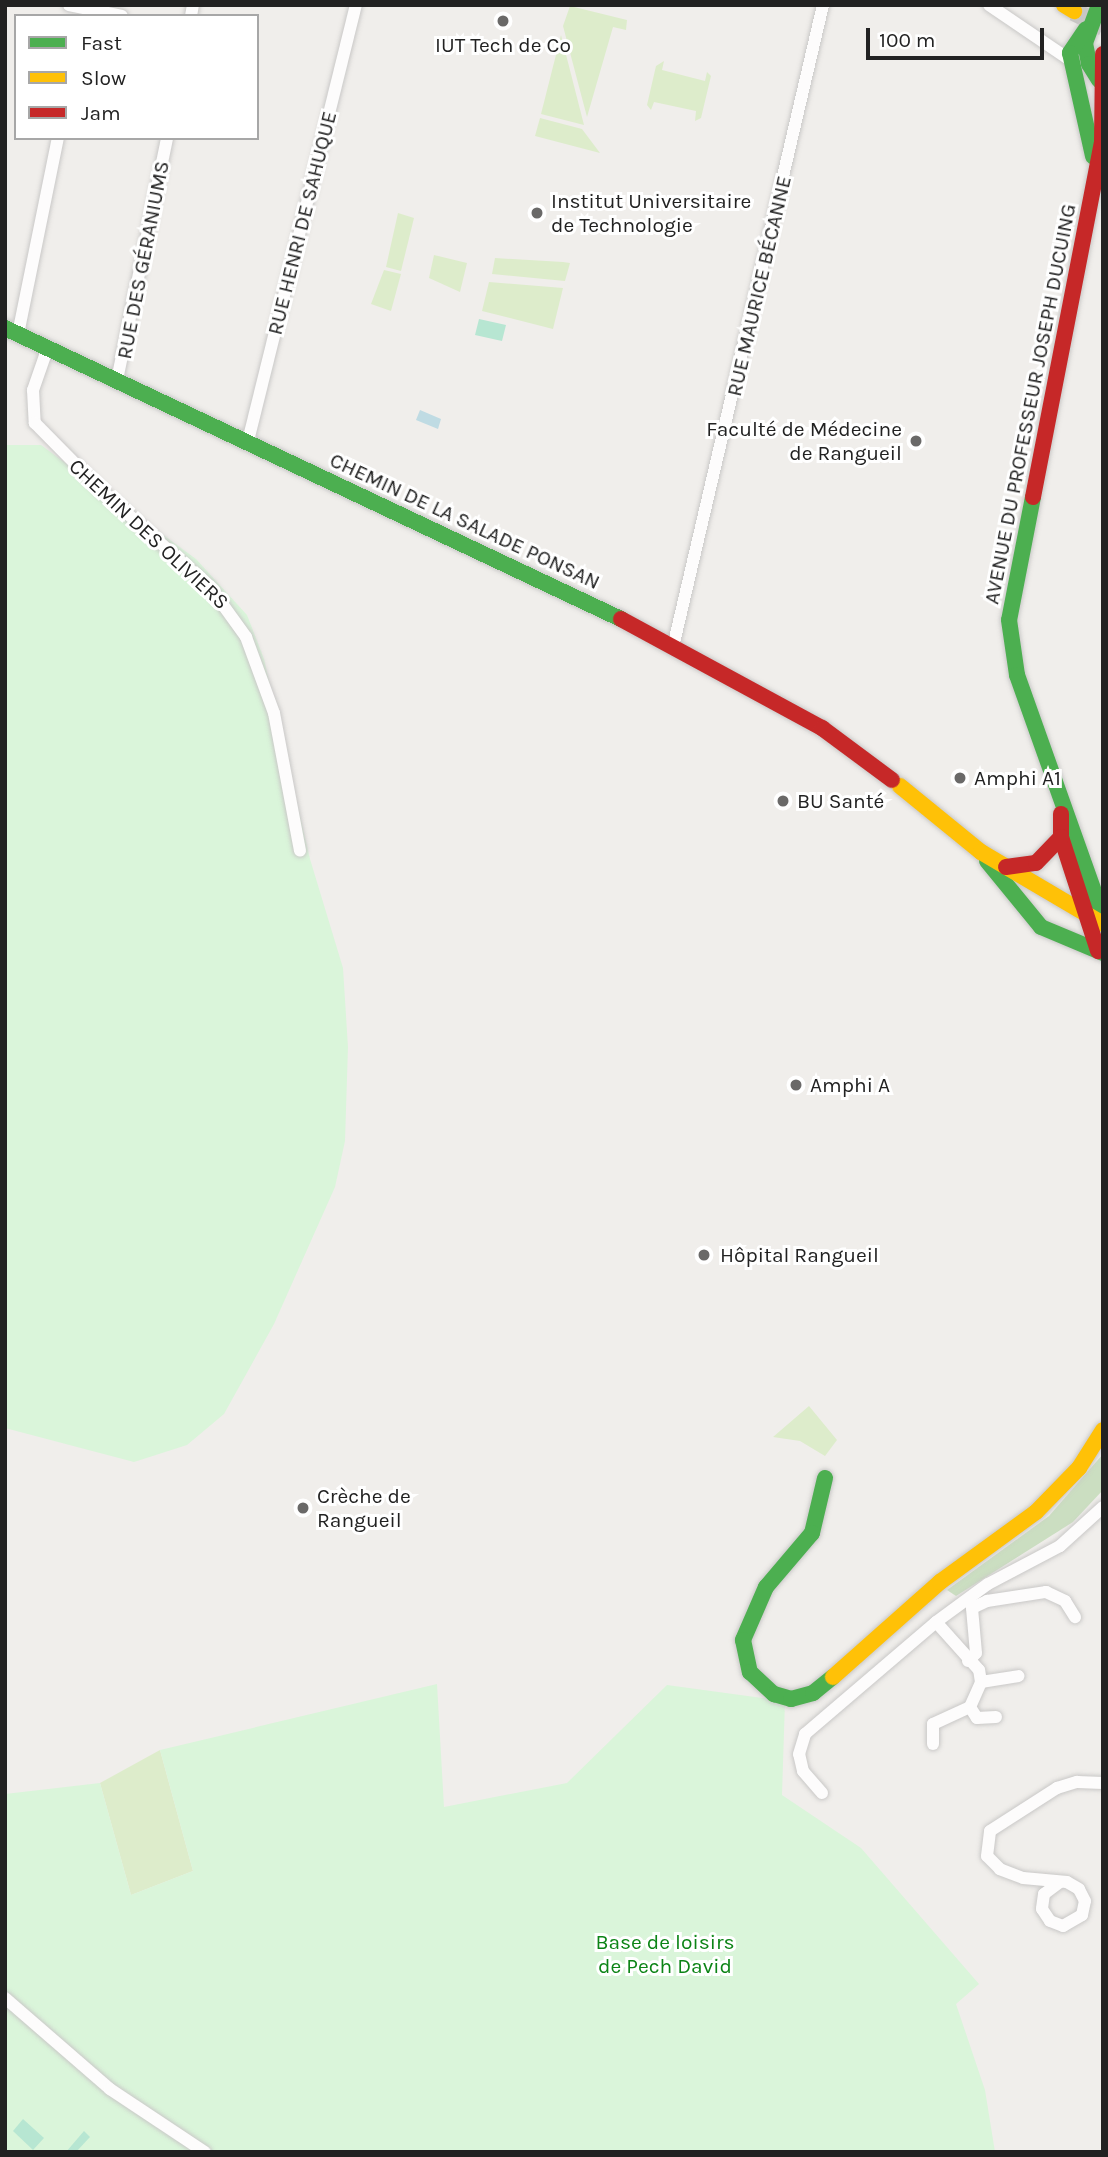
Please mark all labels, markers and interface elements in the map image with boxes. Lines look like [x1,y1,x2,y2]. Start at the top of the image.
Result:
marker: IUT Tech de Co [495,13,511,29]
legend [14,14,259,140]
scale bar [870,14,1048,58]
text: 100 m [879,28,936,52]
text: Fast [81,31,122,55]
place label: IUT Tech de Co [435,32,571,58]
text: Slow [81,66,126,90]
text: Jam [81,101,121,125]
street label: RUE HENRI DE SAHUQUE [262,109,342,337]
street label: RUE DES GÉRANIUMS [111,159,175,361]
street label: RUE MAURICE BÉCANNE [721,173,797,399]
place label: Institut Universitaire de Technologie [551,188,751,238]
street label: AVENUE DU PROFESSEUR JOSEPH DUCUING [979,202,1081,606]
marker: Institut Universitaire de Technologie [529,205,545,221]
place label: Faculté de Médecine de Rangueil [706,416,902,466]
marker: Faculté de Médecine de Rangueil [908,433,924,449]
street label: CHEMIN DE LA SALADE PONSAN [326,447,604,595]
street label: CHEMIN DES OLIVIERS [64,453,234,615]
place label: Amphi A1 [974,765,1061,791]
marker: Amphi A1 [952,770,968,786]
place label: BU Santé [797,788,884,814]
marker: BU Santé [775,793,791,809]
place label: Amphi A [810,1072,890,1098]
marker: Amphi A [788,1077,804,1093]
place label: Hôpital Rangueil [720,1242,879,1268]
marker: Hôpital Rangueil [694,1245,714,1265]
place label: Crèche de Rangueil [317,1483,411,1533]
marker: Crèche de Rangueil [295,1500,311,1516]
park label: Base de loisirs de Pech David [595,1929,735,1979]

